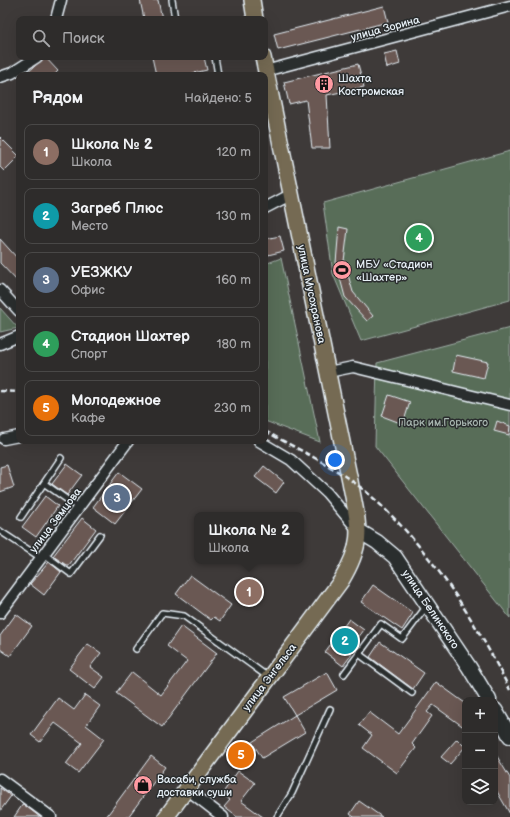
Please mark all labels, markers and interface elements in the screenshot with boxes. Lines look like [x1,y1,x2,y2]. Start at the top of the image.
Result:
street label: улица Зорина [349,13,421,44]
search box [16,16,268,60]
icon: search [30,27,52,49]
text: Поиск [62,29,105,48]
place label: Шахта Костромская [338,72,404,98]
building icon: Шахта Костромская [313,73,335,95]
text: Рядом [32,88,83,108]
text: Найдено: 5 [184,90,252,106]
text: Школа № 2 [71,135,153,154]
text: 1 [43,144,49,160]
text: 120 m [216,144,251,160]
text: Школа [71,154,112,170]
text: Загреб Плюс [71,199,163,218]
text: 2 [42,208,50,224]
text: 130 m [216,208,251,224]
text: Место [71,218,108,234]
pin: 4 [406,223,432,253]
street label: улица Мусохранова [295,244,328,345]
place label: МБУ «Стадион «Шахтер» [356,258,432,284]
sports icon: МБУ «Стадион «Шахтер» [331,259,353,281]
text: УЕЗЖКУ [71,263,132,282]
text: 3 [42,272,50,288]
text: 160 m [216,272,251,288]
text: Офис [71,282,105,298]
text: Стадион Шахтер [71,327,190,346]
text: 4 [42,336,50,352]
text: 180 m [216,336,251,352]
text: Спорт [71,346,107,362]
text: Молодежное [71,391,161,410]
text: 5 [42,400,50,416]
text: 230 m [214,400,251,416]
text: Кафе [71,410,105,426]
park label: Парк им.Горького [398,416,488,429]
your location [325,450,345,470]
pin: 3 [104,483,130,513]
street label: улица Земцова [27,485,84,555]
popup [194,512,304,564]
text: Школа № 2 [208,521,290,540]
text: Школа [208,540,249,556]
street label: улица Белинского [399,567,462,651]
pin: 1 [236,577,262,607]
pin: 2 [332,626,358,656]
street label: улица Энгельса [240,641,299,714]
map controls [462,697,498,805]
button: + [462,697,498,733]
button: − [462,733,498,769]
pin: 5 [228,740,254,770]
button: layers [462,769,498,805]
place label: Васаби, служба доставки суши [157,773,237,799]
shop icon: Васаби, служба доставки суши [132,774,154,796]

